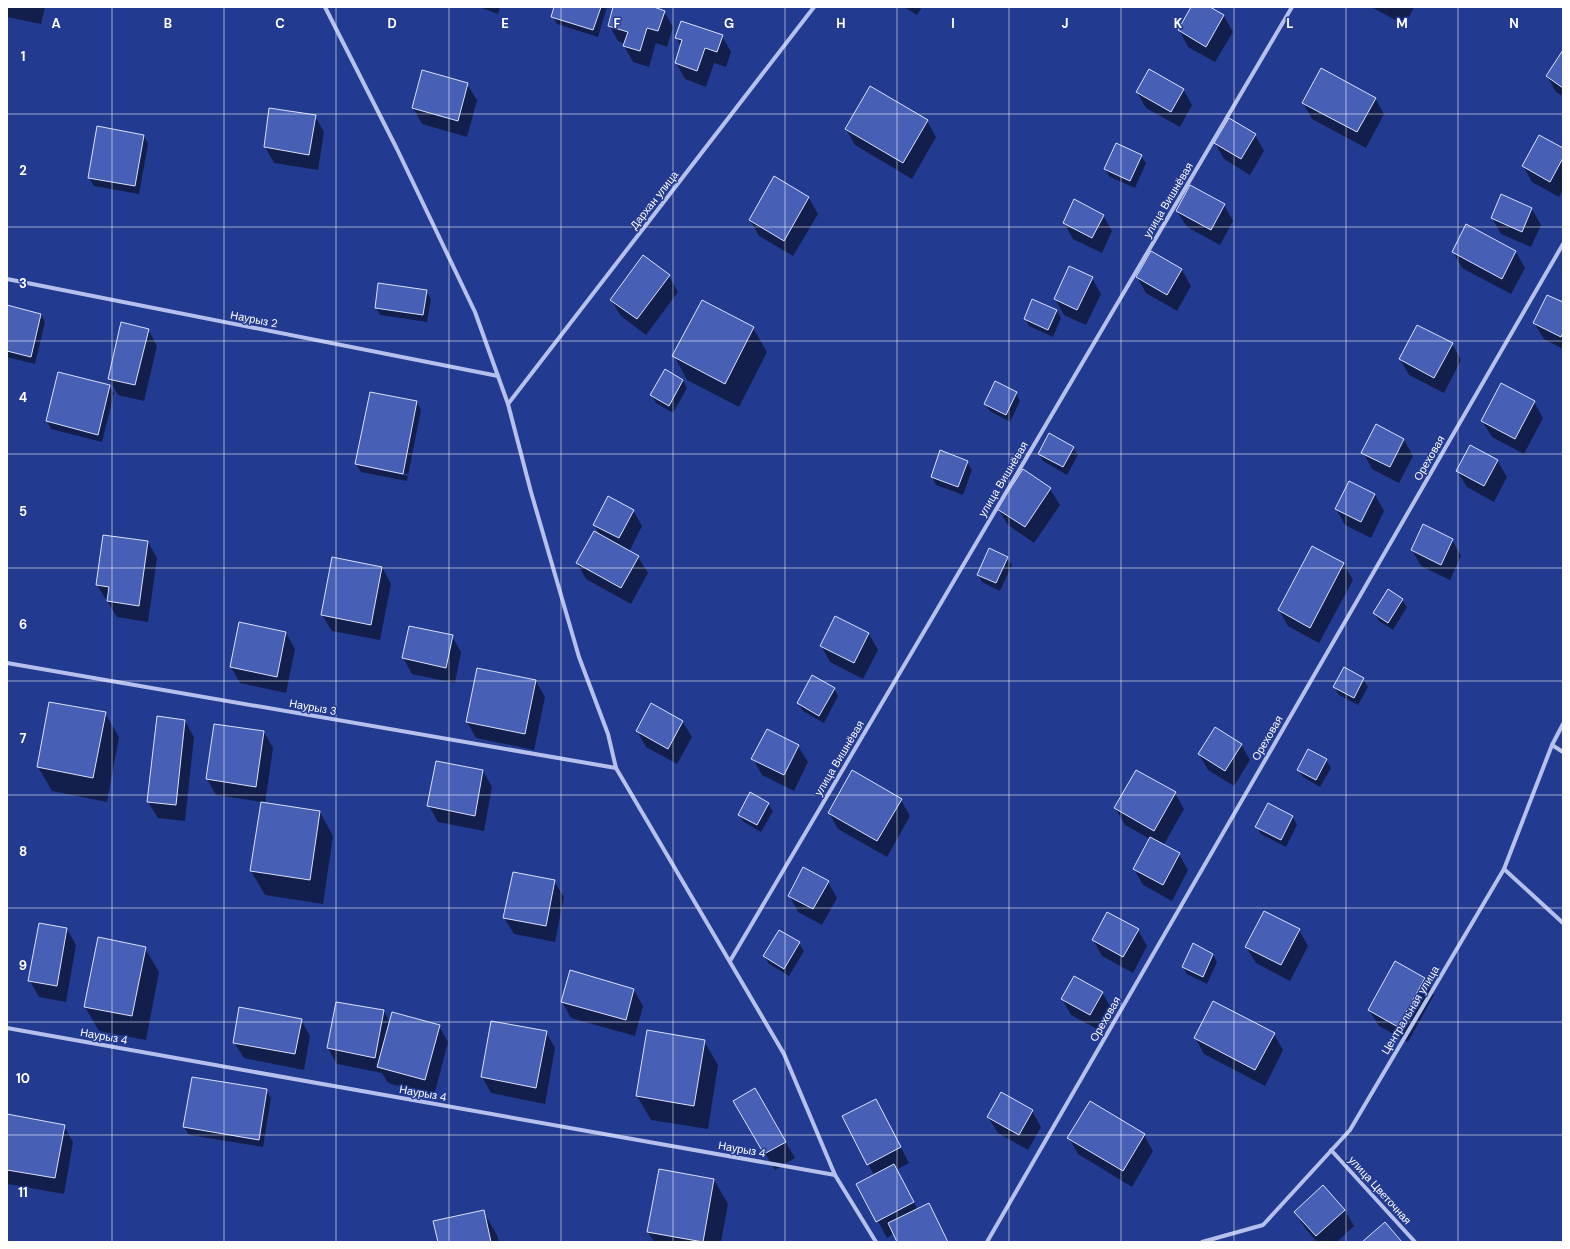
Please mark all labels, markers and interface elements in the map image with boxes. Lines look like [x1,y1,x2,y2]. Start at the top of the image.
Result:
text: A [51,15,61,32]
text: B [164,15,172,32]
text: C [275,15,285,32]
text: D [387,15,397,32]
text: E [501,15,509,32]
text: F [613,15,621,32]
text: G [724,15,734,32]
text: H [836,15,846,32]
text: I [951,15,955,32]
text: J [1061,15,1069,32]
text: K [1174,15,1183,32]
text: L [1286,15,1294,32]
text: M [1396,15,1408,32]
text: N [1509,15,1519,32]
text: 1 [21,48,25,65]
street label: улица Вишнёвая [1140,160,1196,240]
text: 2 [19,162,27,179]
street label: Дархан улица [627,167,682,232]
text: 3 [19,275,27,292]
street label: Наурыз 2 [229,308,279,330]
text: 4 [19,389,27,406]
street label: Ореховая [1410,433,1448,483]
street label: улица Вишнёвая [975,439,1031,519]
text: 5 [19,503,27,520]
text: 6 [19,616,27,633]
street label: Наурыз 3 [288,696,338,718]
street label: Ореховая [1248,713,1286,763]
street label: улица Вишнёвая [811,718,867,798]
text: 7 [20,730,27,747]
text: 8 [19,843,27,860]
text: 9 [19,957,27,974]
street label: Центральная улица [1378,962,1442,1057]
street label: Ореховая [1086,994,1124,1044]
street label: Наурыз 4 [79,1025,129,1047]
text: 10 [16,1070,30,1087]
street label: Наурыз 4 [398,1082,448,1104]
street label: Наурыз 4 [717,1138,767,1160]
street label: улица Цветочная [1346,1153,1414,1227]
text: 11 [18,1184,28,1201]

